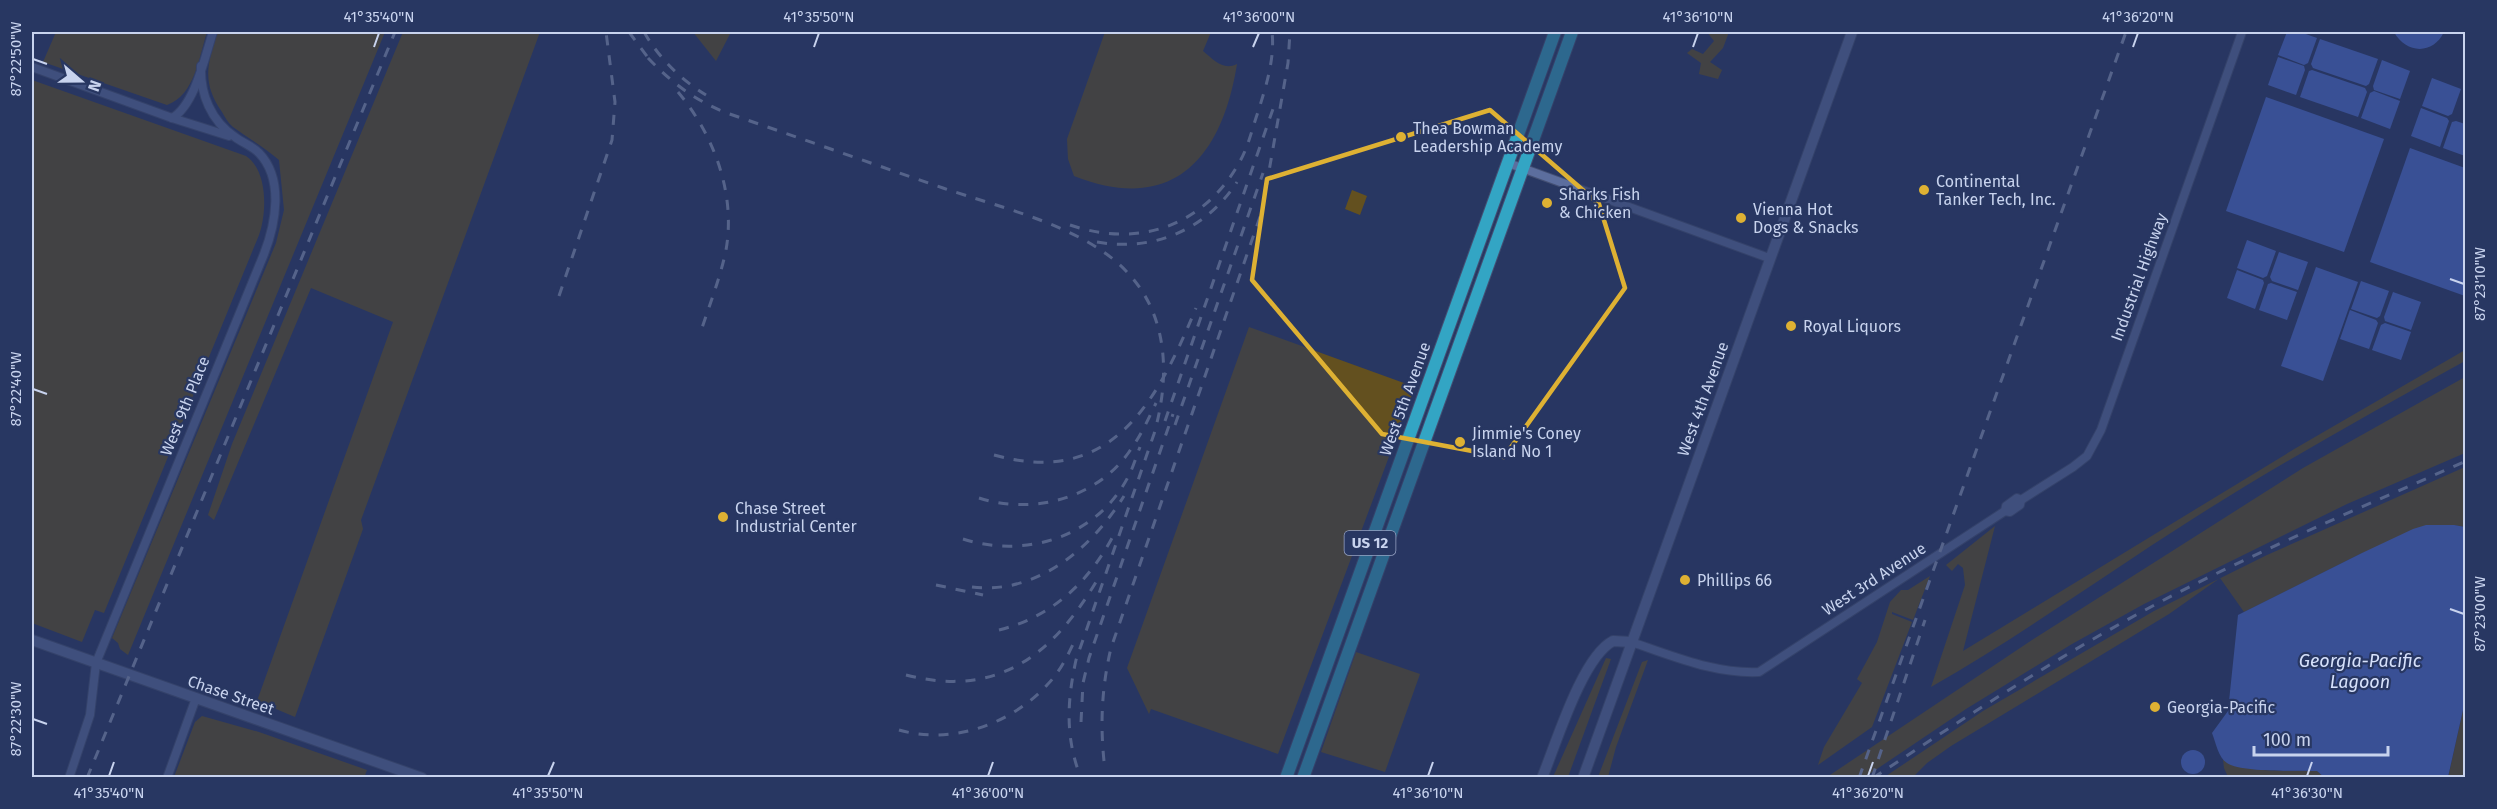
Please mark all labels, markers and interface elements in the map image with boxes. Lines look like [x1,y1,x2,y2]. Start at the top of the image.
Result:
text: 41°35'40"N [343,8,415,26]
text: 41°35'50"N [783,8,855,26]
text: 41°36'00"N [1223,8,1295,26]
text: 41°36'10"N [1663,8,1733,26]
text: 41°36'20"N [2102,8,2174,26]
text: 87°22'50"W [7,21,25,96]
north arrow [51,51,111,111]
text: N [84,78,105,94]
place label: Thea Bowman Leadership Academy [1413,119,1562,156]
marker: Thea Bowman Leadership Academy [1394,130,1408,144]
place label: Continental Tanker Tech, Inc. [1936,172,2056,209]
marker: Continental Tanker Tech, Inc. [1917,183,1931,197]
place label: Sharks Fish & Chicken [1559,185,1640,222]
marker: Sharks Fish & Chicken [1540,196,1554,210]
place label: Vienna Hot Dogs & Snacks [1753,200,1859,237]
street label: Industrial Highway [2107,210,2171,344]
marker: Vienna Hot Dogs & Snacks [1734,211,1748,225]
text: 87°23'10"W [2471,246,2489,321]
place label: Royal Liquors [1803,317,1901,336]
marker: Royal Liquors [1784,319,1798,333]
street label: West 4th Avenue [1674,339,1732,459]
street label: West 5th Avenue [1376,340,1434,458]
text: 87°22'40"W [7,351,25,426]
street label: West 9th Place [156,354,214,458]
place label: Jimmie's Coney Island No 1 [1472,424,1581,461]
marker: Jimmie's Coney Island No 1 [1453,435,1467,449]
place label: Chase Street Industrial Center [735,499,857,536]
marker: Chase Street Industrial Center [716,510,730,524]
road number: US 12 [1344,531,1396,555]
street label: West 3rd Avenue [1819,538,1929,620]
place label: Phillips 66 [1697,571,1772,590]
marker: Phillips 66 [1678,573,1692,587]
text: 87°23'00"W [2471,576,2489,652]
water label: Georgia-Pacific Lagoon [2299,650,2422,693]
street label: Chase Street [185,671,277,719]
text: 87°22'30"W [7,681,25,756]
place label: Georgia-Pacific [2167,698,2275,717]
marker: Georgia-Pacific [2148,700,2162,714]
scale bar [2254,719,2388,757]
text: 100 m [2263,729,2311,751]
text: 41°35'40"N [73,784,145,802]
text: 41°35'50"N [512,784,584,802]
text: 41°36'00"N [952,784,1024,802]
text: 41°36'10"N [1393,784,1463,802]
text: 41°36'20"N [1832,784,1904,802]
text: 41°36'30"N [2271,784,2343,802]

